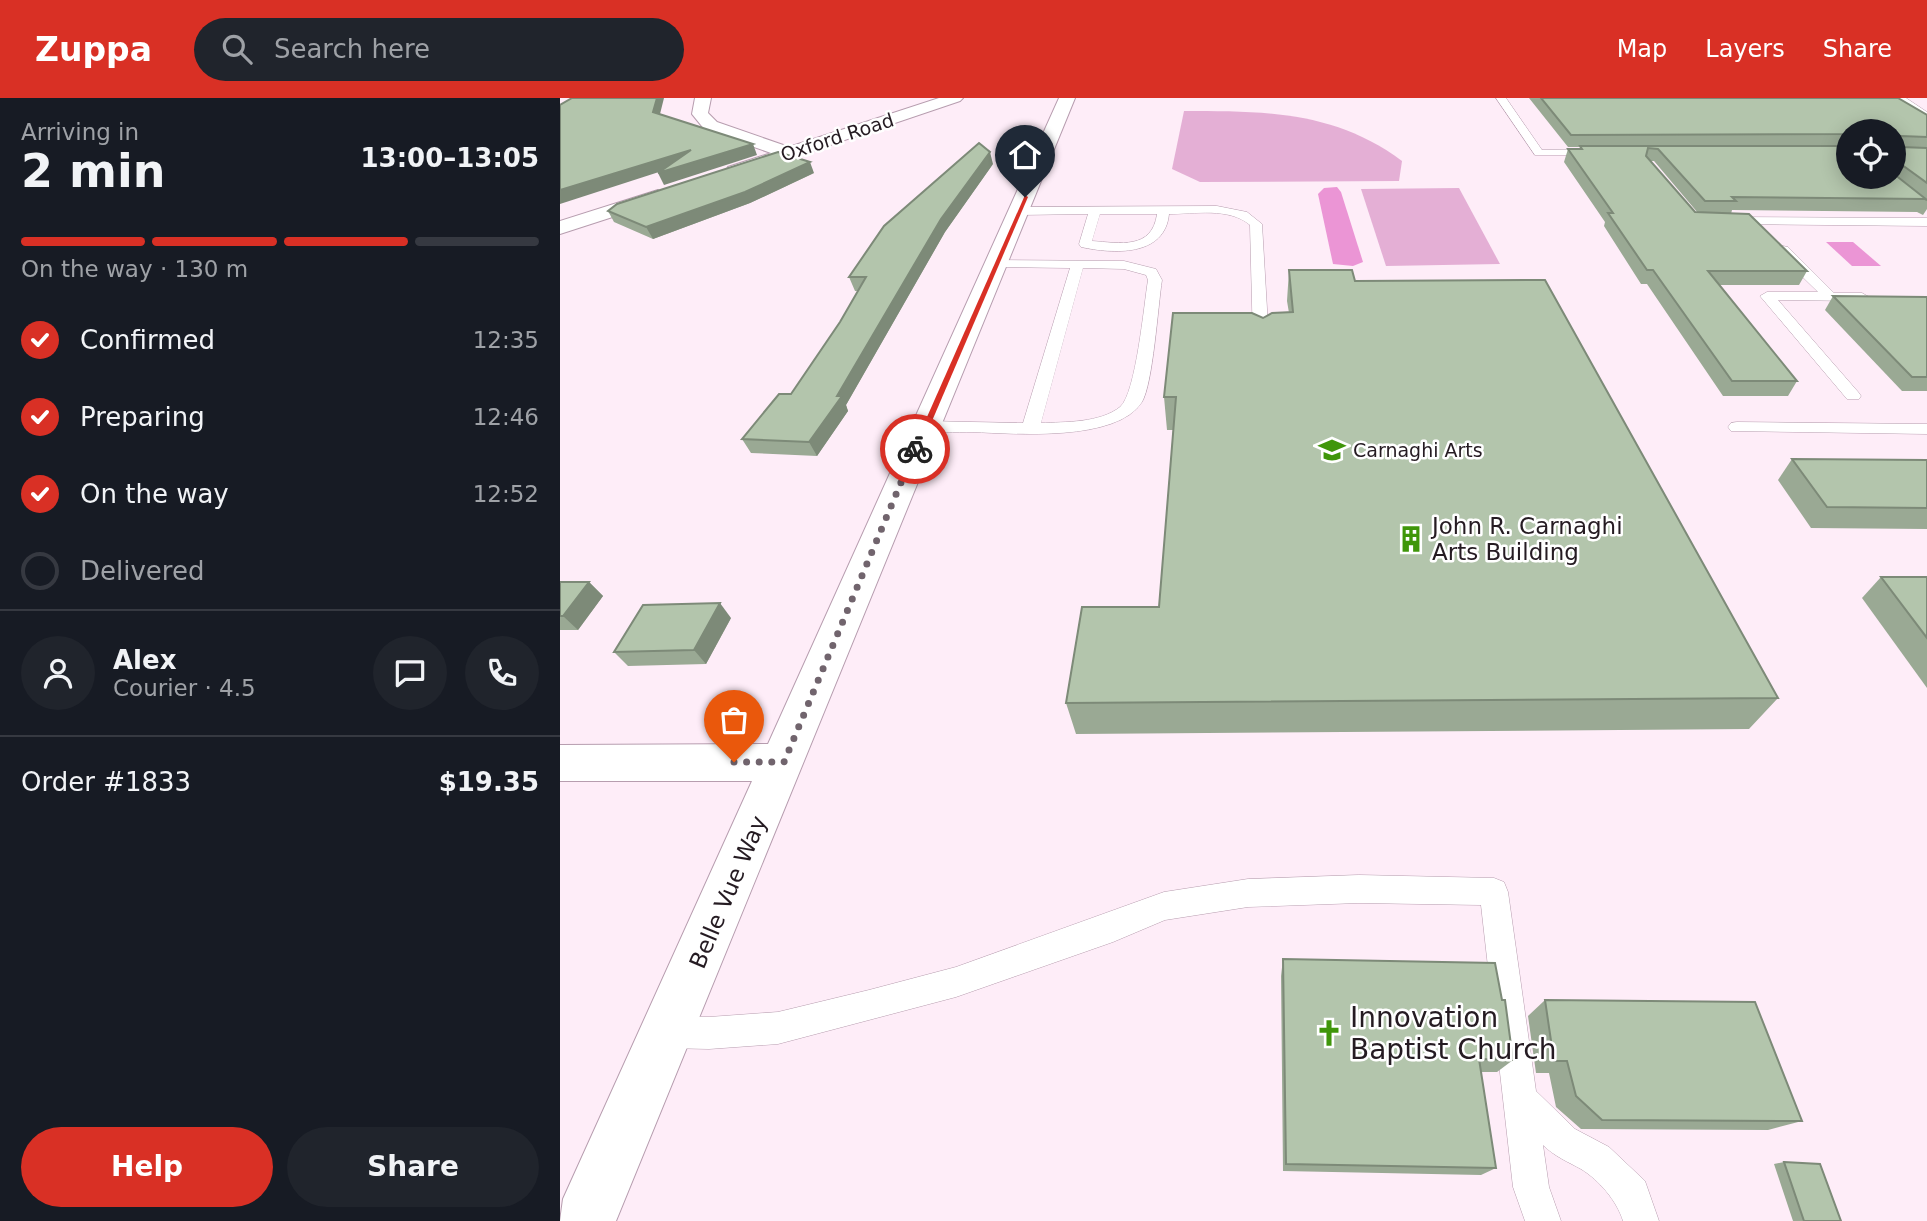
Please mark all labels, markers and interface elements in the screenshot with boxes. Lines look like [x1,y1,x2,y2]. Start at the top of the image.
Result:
search box [194,18,684,81]
text: Zuppa [35,30,152,69]
icon: search [218,30,256,68]
text: Search here [274,34,430,64]
text: Map [1617,35,1667,63]
text: Layers [1705,35,1785,63]
text: Share [1823,35,1892,63]
street label: Oxford Road [778,108,896,166]
text: Arriving in [21,119,139,145]
map controls [1836,119,1906,189]
button: locate [1836,119,1906,189]
pin [995,125,1055,197]
icon: home [1006,136,1044,174]
text: 13:00–13:05 [360,143,539,173]
text: 2 min [21,144,165,198]
text: On the way · 130 m [21,256,248,282]
icon: check [21,321,59,359]
text: Confirmed [80,325,215,355]
text: 12:35 [473,327,539,353]
icon: check [21,398,59,436]
text: Preparing [80,402,205,432]
text: 12:46 [473,404,539,430]
courier [880,414,950,484]
icon: bike [896,430,934,468]
school or university icon: Carnaghi Arts [1317,435,1347,465]
place label: Carnaghi Arts [1353,439,1483,461]
icon: check [21,475,59,513]
text: On the way [80,479,229,509]
text: 12:52 [473,481,539,507]
place label: John R. Carnaghi Arts Building [1430,513,1623,565]
building icon: John R. Carnaghi Arts Building [1396,524,1426,554]
text: Delivered [80,556,204,586]
button: person [21,636,95,710]
button: chat [373,636,447,710]
button: phone [465,636,539,710]
text: Alex [113,645,176,675]
text: Courier · 4.5 [113,675,256,701]
pin [704,690,764,762]
icon: bag [715,701,753,739]
text: Order #1833 [21,767,191,797]
text: $19.35 [439,767,539,797]
street label: Belle Vue Way [684,812,772,972]
place label: Innovation Baptist Church [1350,1001,1556,1066]
church icon: Innovation Baptist Church [1314,1018,1344,1048]
button: Help [21,1127,273,1207]
button: Share [287,1127,539,1207]

